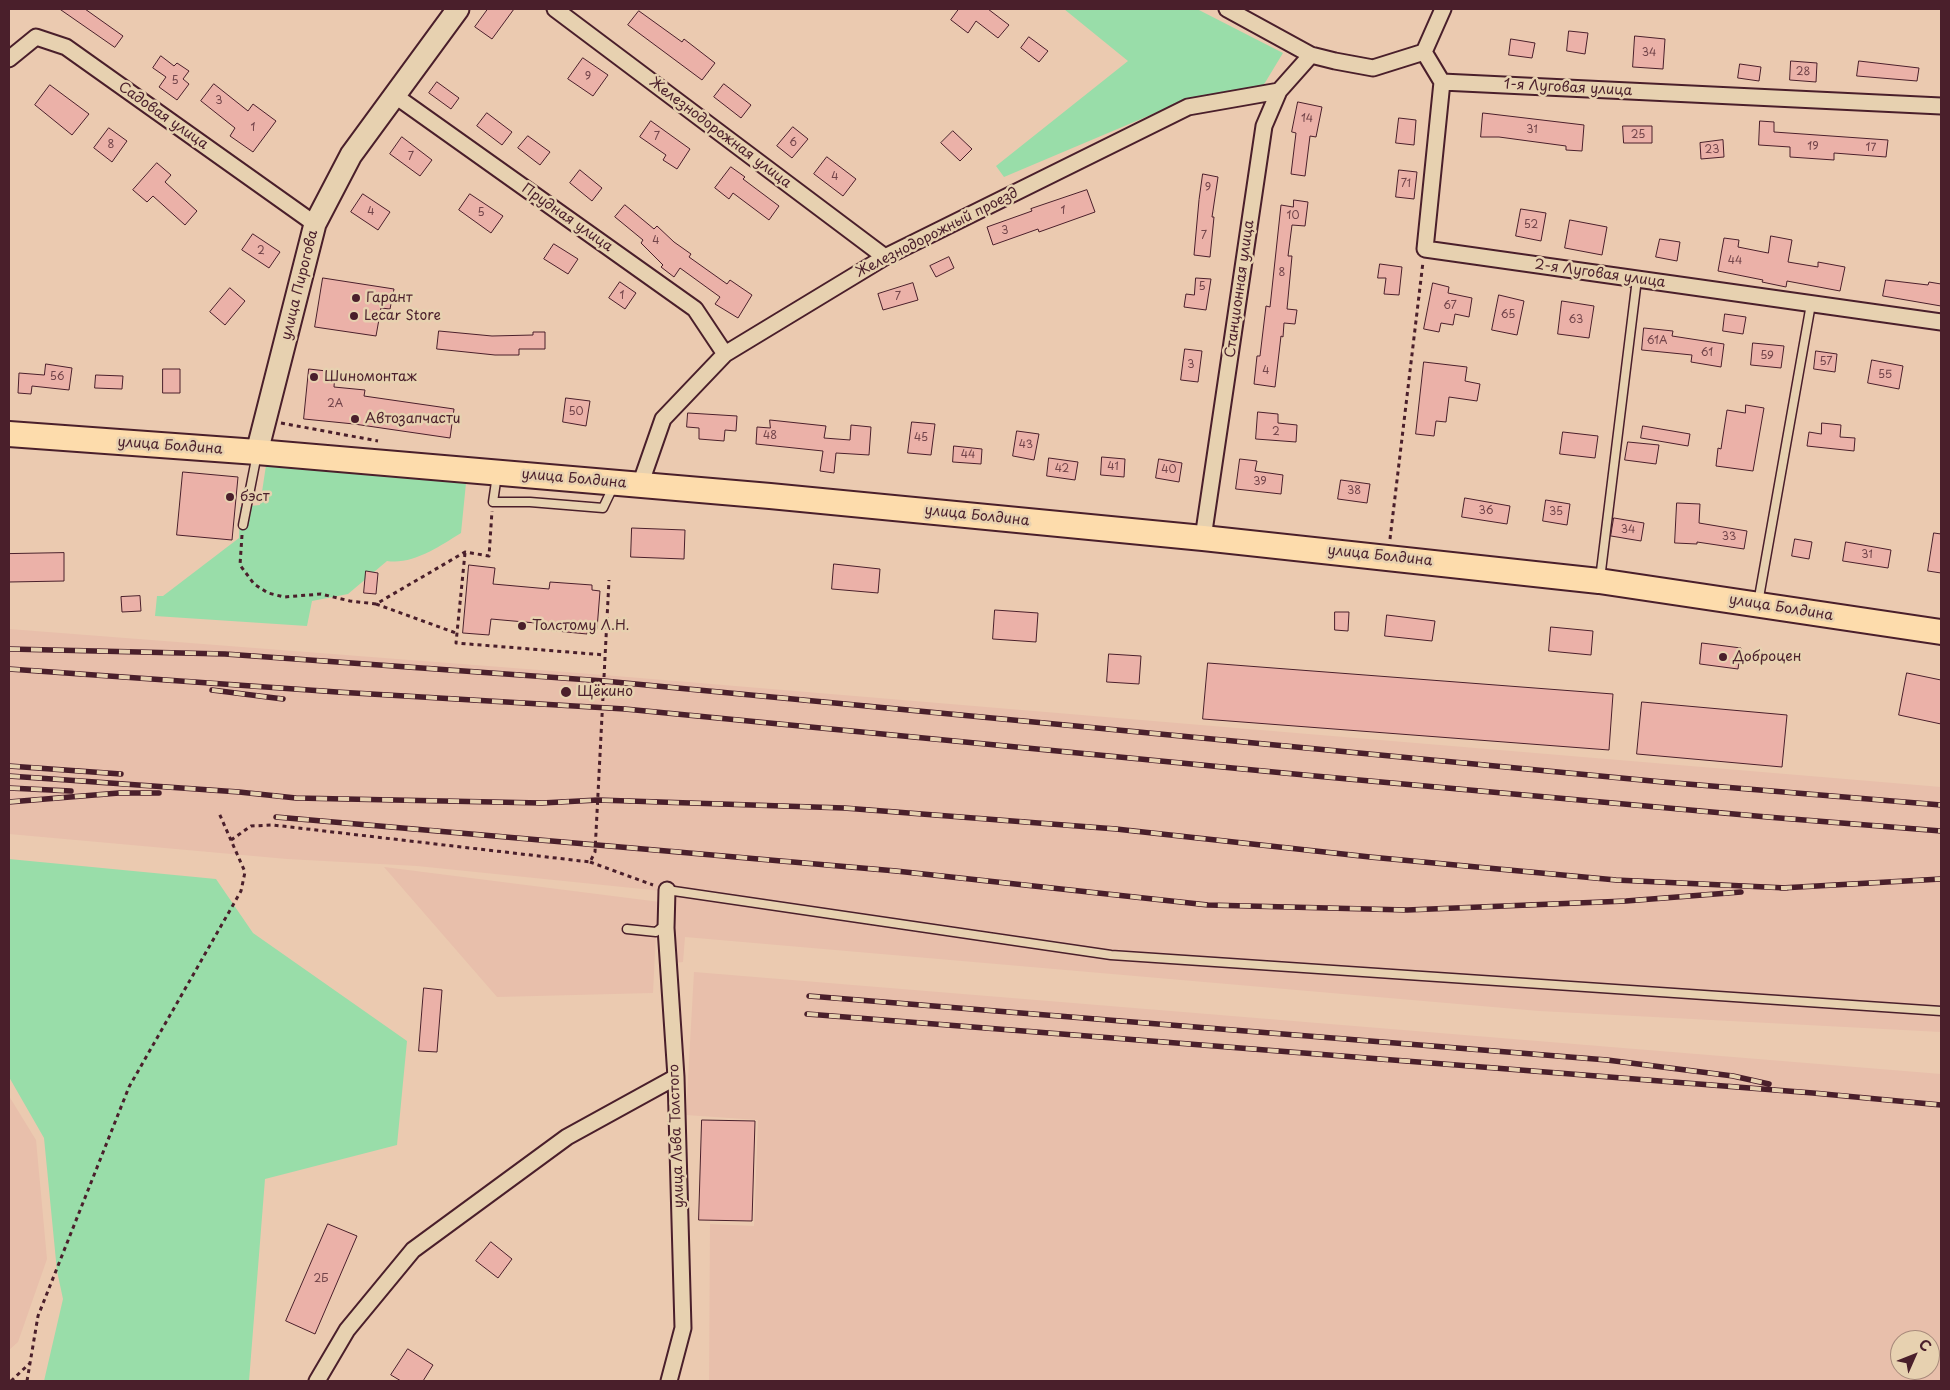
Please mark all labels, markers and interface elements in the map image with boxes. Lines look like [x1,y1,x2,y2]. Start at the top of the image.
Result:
house number: 34 [1642,46,1656,60]
house number: 28 [1796,65,1810,79]
house number: 9 [585,70,591,84]
house number: 5 [171,74,179,88]
street label: Железнодорожная улица [646,74,794,192]
street label: 1-я Луговая улица [1503,76,1633,100]
street label: Садовая улица [115,79,211,153]
house number: 3 [215,94,223,108]
house number: 14 [1301,112,1313,126]
house number: 1 [251,121,255,135]
house number: 31 [1526,123,1538,137]
house number: 25 [1631,128,1645,142]
house number: 7 [654,130,660,144]
house number: 6 [789,136,797,150]
house number: 8 [108,138,114,152]
house number: 19 [1807,140,1819,154]
house number: 17 [1866,141,1876,155]
house number: 23 [1705,143,1719,157]
house number: 7 [408,150,414,164]
house number: 4 [831,170,839,184]
house number: 71 [1401,177,1411,191]
street label: Прудная улица [518,180,616,256]
house number: 9 [1205,181,1211,195]
street label: Железнодорожный проезд [853,185,1021,281]
house number: 1 [1061,204,1065,218]
house number: 4 [367,205,375,219]
house number: 5 [477,206,485,220]
house number: 10 [1287,209,1299,223]
house number: 52 [1524,218,1538,232]
street label: Станционная улица [1222,219,1258,359]
house number: 3 [1001,224,1009,238]
street label: улица Пирогова [278,228,322,342]
house number: 7 [1201,229,1207,243]
house number: 4 [652,234,660,248]
house number: 2 [257,244,265,258]
house number: 44 [1728,254,1742,268]
street label: 2-я Луговая улица [1533,256,1667,292]
house number: 8 [1279,266,1285,280]
house number: 5 [1198,280,1206,294]
house number: 1 [620,289,624,303]
place label: Гарант [366,290,413,306]
house number: 7 [895,290,901,304]
marker: Гарант [350,292,362,304]
house number: 67 [1443,299,1457,313]
place label: Lecar Store [364,308,441,324]
house number: 65 [1501,308,1515,322]
marker: Lecar Store [348,310,360,322]
house number: 63 [1569,313,1583,327]
house number: 61А [1647,334,1667,348]
house number: 61 [1701,346,1713,360]
house number: 59 [1760,349,1774,363]
house number: 57 [1819,355,1833,369]
house number: 3 [1187,358,1195,372]
house number: 4 [1262,364,1270,378]
house number: 55 [1878,368,1892,382]
place label: Шиномонтаж [324,369,417,385]
house number: 56 [50,370,64,384]
marker: Шиномонтаж [308,371,320,383]
house number: 2А [327,397,343,411]
house number: 50 [568,405,584,419]
place label: Автозапчасти [365,411,460,427]
marker: Автозапчасти [349,413,361,425]
house number: 2 [1272,425,1280,439]
house number: 48 [763,429,777,443]
house number: 45 [914,431,928,445]
street label: улица Болдина [117,434,223,458]
house number: 43 [1019,438,1033,452]
house number: 44 [961,448,975,462]
house number: 41 [1107,460,1119,474]
house number: 42 [1055,462,1069,476]
house number: 40 [1161,463,1177,477]
street label: улица Болдина [521,466,627,492]
house number: 39 [1253,475,1267,489]
house number: 38 [1347,484,1361,498]
place label: бэст [240,489,270,505]
marker: бэст [224,491,236,503]
street label: улица Болдина [924,502,1030,530]
house number: 36 [1479,504,1493,518]
house number: 35 [1549,505,1563,519]
house number: 34 [1621,523,1635,537]
house number: 33 [1722,530,1736,544]
street label: улица Болдина [1327,542,1433,570]
house number: 31 [1861,548,1873,562]
street label: улица Болдина [1728,591,1834,625]
place label: Толстому Л.Н. [532,618,629,634]
marker: Толстому Л.Н. [516,620,528,632]
place label: Доброцен [1733,649,1801,665]
marker: Доброцен [1717,651,1729,663]
place label: Щёкино [577,684,633,700]
marker: Щёкино [559,685,573,699]
street label: улица Льва Толстого [666,1064,688,1208]
house number: 2Б [314,1272,328,1286]
north arrow [1890,1330,1940,1380]
text: С [1914,1334,1937,1356]

